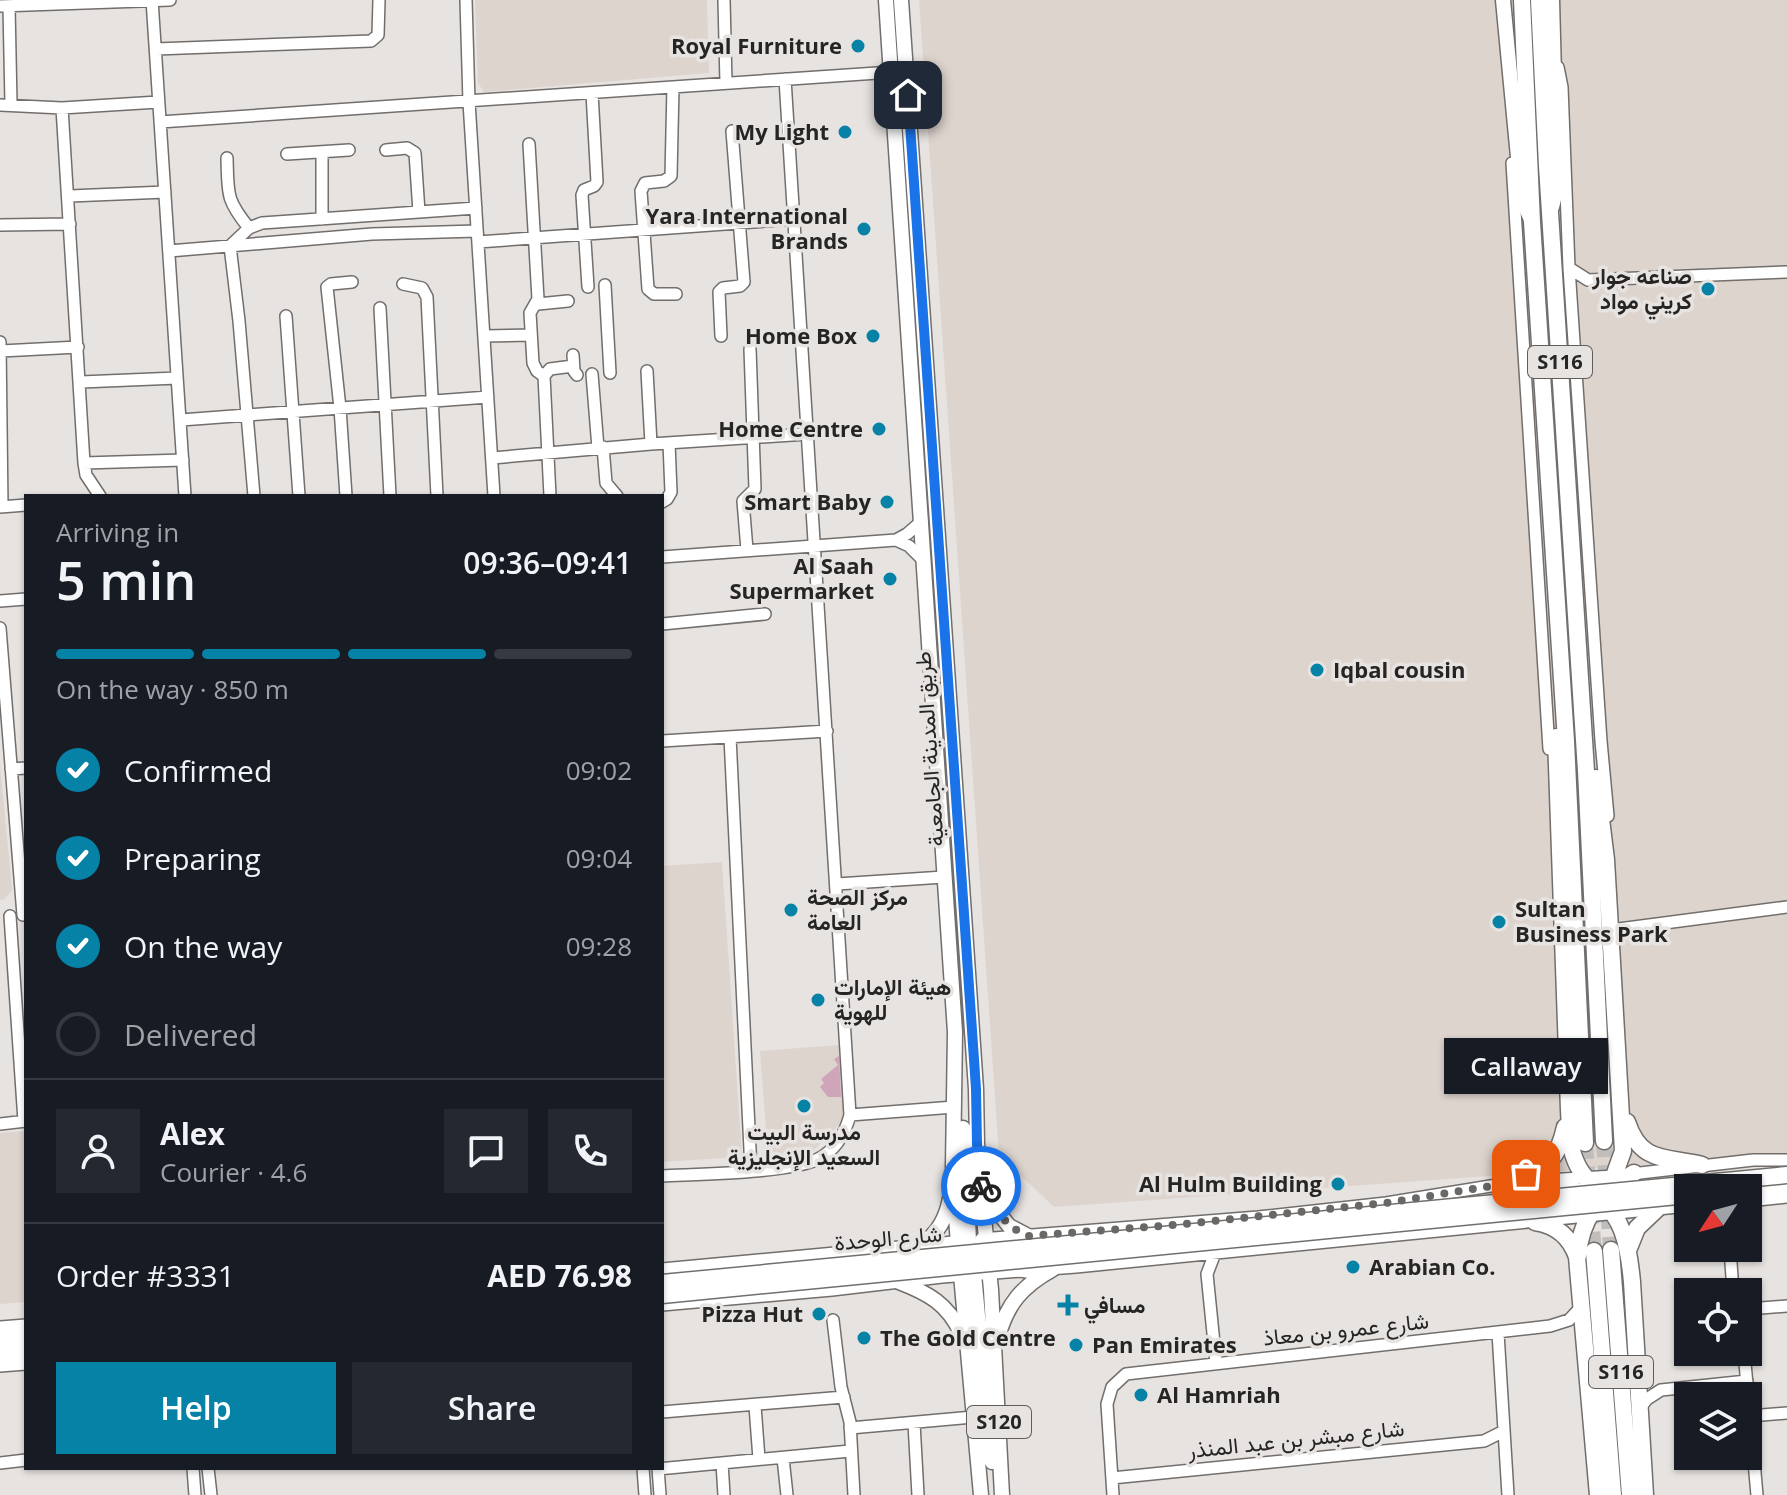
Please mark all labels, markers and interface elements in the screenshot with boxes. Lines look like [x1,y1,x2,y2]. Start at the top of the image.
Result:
place label: Royal Furniture [671,30,842,60]
marker: Royal Furniture [849,37,867,55]
pin [874,61,942,129]
icon: home [886,73,930,117]
place label: My Light [734,116,829,146]
marker: My Light [836,123,854,141]
place label: Yara International Brands [646,200,848,255]
marker: Yara International Brands [855,220,873,238]
place label: صناعه جوار كريني مواد [1591,260,1692,320]
marker: صناعه جوار كريني مواد [1699,280,1717,298]
place label: Home Box [745,320,857,350]
marker: Home Box [864,327,882,345]
road number: S116 [1528,346,1592,378]
place label: Home Centre [718,413,863,443]
marker: Home Centre [870,420,888,438]
place label: Smart Baby [744,486,871,516]
marker: Smart Baby [878,493,896,511]
text: Arriving in [56,514,179,550]
text: 09:36–09:41 [463,542,632,583]
text: 5 min [56,544,196,615]
place label: Al Saah Supermarket [729,550,874,605]
marker: Al Saah Supermarket [881,570,899,588]
street label: طريق المدينة الجامعية [906,651,950,848]
place label: Iqbal cousin [1333,654,1465,684]
marker: Iqbal cousin [1308,661,1326,679]
text: On the way · 850 m [56,671,289,707]
icon: check [56,748,100,792]
text: Confirmed [124,750,272,791]
text: 09:02 [566,752,632,788]
icon: check [56,836,100,880]
text: Preparing [124,838,261,879]
text: 09:04 [566,840,632,876]
place label: مركز الصحة العامة [807,881,908,936]
place label: Sultan Business Park [1515,893,1668,948]
marker: مركز الصحة العامة [782,901,800,919]
marker: Sultan Business Park [1490,913,1508,931]
icon: check [56,924,100,968]
text: On the way [124,926,282,967]
text: 09:28 [566,928,632,964]
place label: هيئة الإمارات للهوية [834,971,951,1026]
marker: هيئة الإمارات للهوية [809,991,827,1009]
text: Delivered [124,1014,257,1055]
callout: Callaway [1444,1038,1608,1094]
text: Callaway [1470,1048,1582,1084]
marker: مدرسة البيت السعيد الإنجليزية [795,1097,813,1115]
button: person [56,1109,140,1193]
button: chat [444,1109,528,1193]
button: phone [548,1109,632,1193]
text: Alex [160,1113,225,1154]
place label: مدرسة البيت السعيد الإنجليزية [728,1116,880,1172]
pin [1492,1140,1560,1208]
courier [941,1146,1021,1226]
icon: bag [1504,1152,1548,1196]
text: Courier · 4.6 [160,1154,307,1190]
icon: bike [959,1164,1003,1208]
place label: Al Hulm Building [1139,1168,1323,1198]
north arrow [1674,1174,1762,1262]
map controls [1674,1174,1762,1470]
marker: Al Hulm Building [1329,1175,1347,1193]
street label: شارع الوحدة [833,1217,943,1258]
place label: Arabian Co. [1369,1251,1495,1281]
text: Order #3331 [56,1255,235,1296]
text: AED 76.98 [487,1255,632,1296]
marker: Arabian Co. [1344,1258,1362,1276]
button: locate [1674,1278,1762,1366]
place label: مسافي [1084,1289,1145,1324]
marker: مسافي [1059,1296,1077,1314]
place label: Pizza Hut [701,1298,803,1328]
street label: شارع عمرو بن معاذ [1262,1304,1430,1353]
marker: Pizza Hut [810,1305,828,1323]
place label: The Gold Centre [880,1322,1056,1352]
marker: The Gold Centre [855,1329,873,1347]
place label: Pan Emirates [1092,1329,1237,1359]
marker: Pan Emirates [1067,1336,1085,1354]
road number: S116 [1589,1356,1653,1388]
button: Help [56,1362,336,1454]
button: Share [352,1362,632,1454]
place label: Al Hamriah [1157,1379,1281,1409]
button: layers [1674,1382,1762,1470]
marker: Al Hamriah [1132,1386,1150,1404]
road number: S120 [967,1406,1031,1438]
street label: شارع مبشر بن عبد المنذر [1185,1412,1406,1465]

